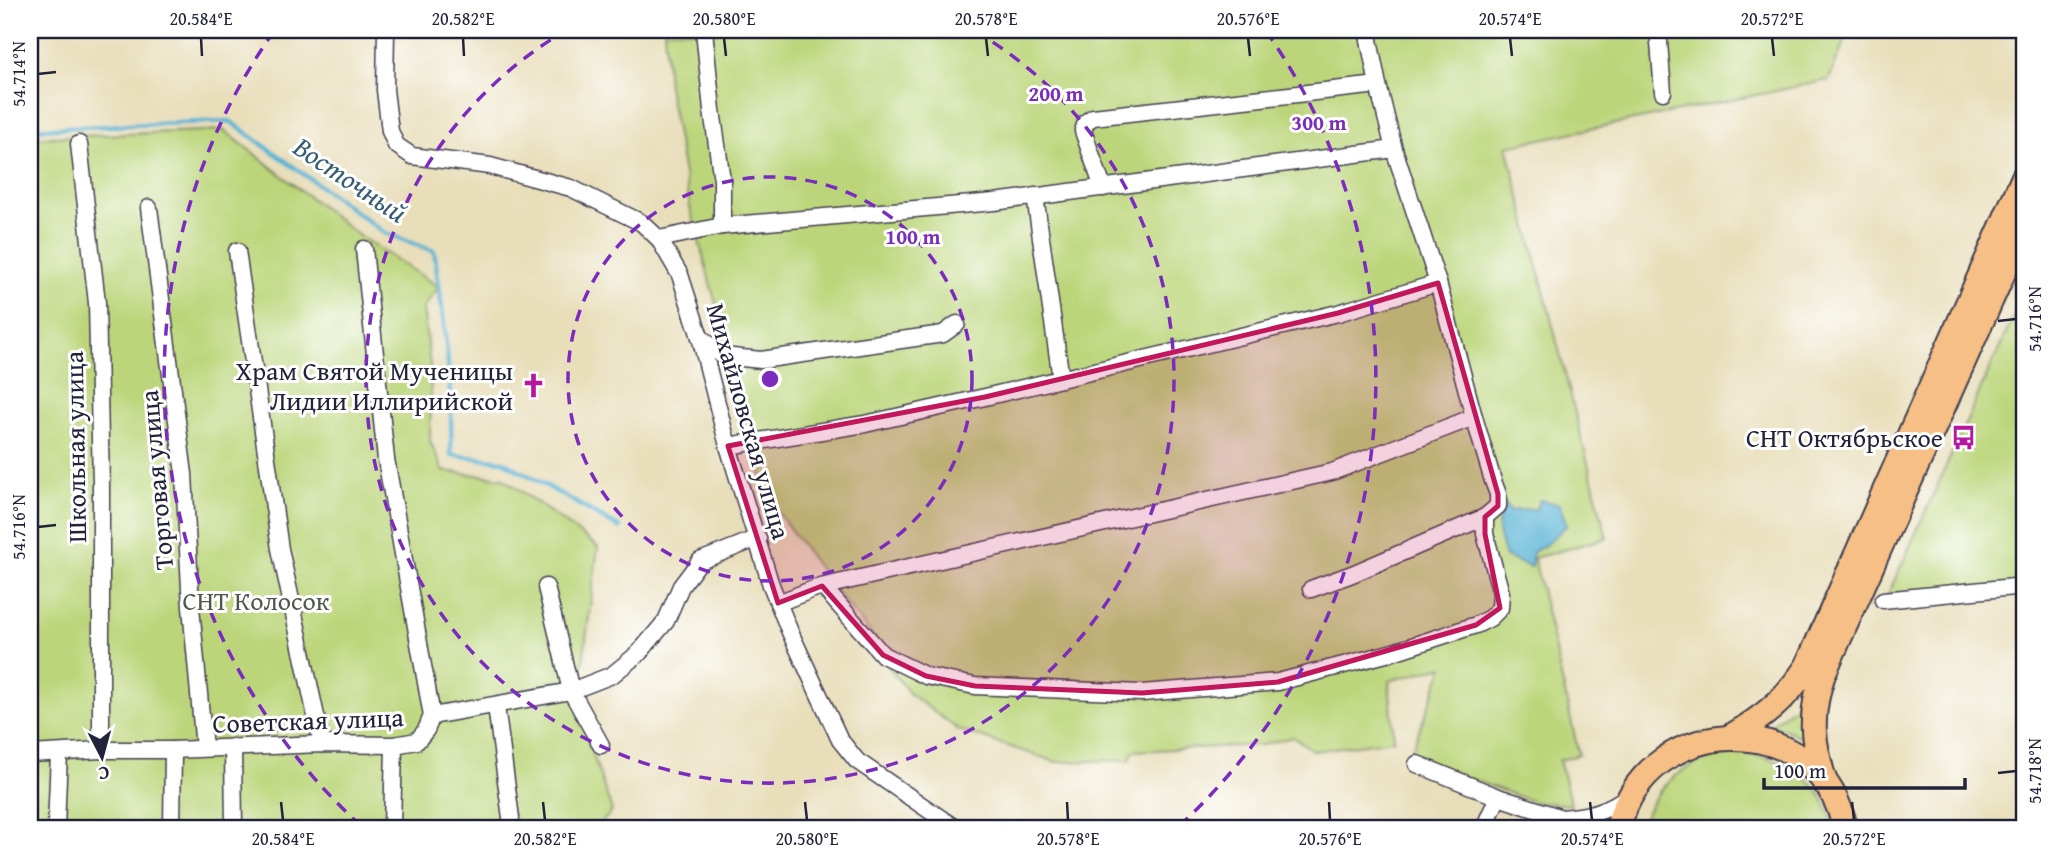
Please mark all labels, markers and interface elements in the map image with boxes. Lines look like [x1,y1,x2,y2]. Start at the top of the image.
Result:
text: 20.584°E [169,5,233,32]
text: 20.582°E [431,5,495,32]
text: 20.580°E [692,5,756,32]
text: 20.578°E [954,5,1018,32]
text: 20.576°E [1216,5,1280,32]
text: 20.574°E [1478,5,1542,32]
text: 20.572°E [1740,5,1804,32]
text: 54.714°N [5,41,32,107]
text: 200 m [1028,78,1084,109]
text: 300 m [1291,107,1347,138]
water label: Восточный [285,125,416,232]
text: 100 m [885,221,941,252]
text: 54.716°N [2021,286,2048,352]
street label: Михайловская улица [697,298,802,544]
street label: Школьная улица [54,350,96,543]
place label: Храм Святой Мученицы Лидии Иллирийской [236,351,513,420]
centre of rings [758,367,782,391]
church icon: Храм Святой Мученицы Лидии Иллирийской [519,371,547,399]
street label: Торговая улица [129,388,183,571]
place label: СНТ Октябрьское [1746,418,1943,457]
bus stop icon: СНТ Октябрьское [1949,423,1977,451]
text: 54.716°N [5,494,32,560]
park label: СНТ Колосок [183,581,330,620]
street label: Советская улица [212,697,405,743]
north arrow [66,722,136,792]
text: 54.718°N [2021,738,2048,804]
scale bar [1764,746,1965,790]
text: 100 m [1774,755,1826,786]
text: С [97,759,111,788]
text: 20.584°E [251,825,315,852]
text: 20.582°E [513,825,577,852]
text: 20.580°E [775,825,839,852]
text: 20.578°E [1036,825,1100,852]
text: 20.576°E [1298,825,1362,852]
text: 20.574°E [1560,825,1624,852]
text: 20.572°E [1822,825,1886,852]

